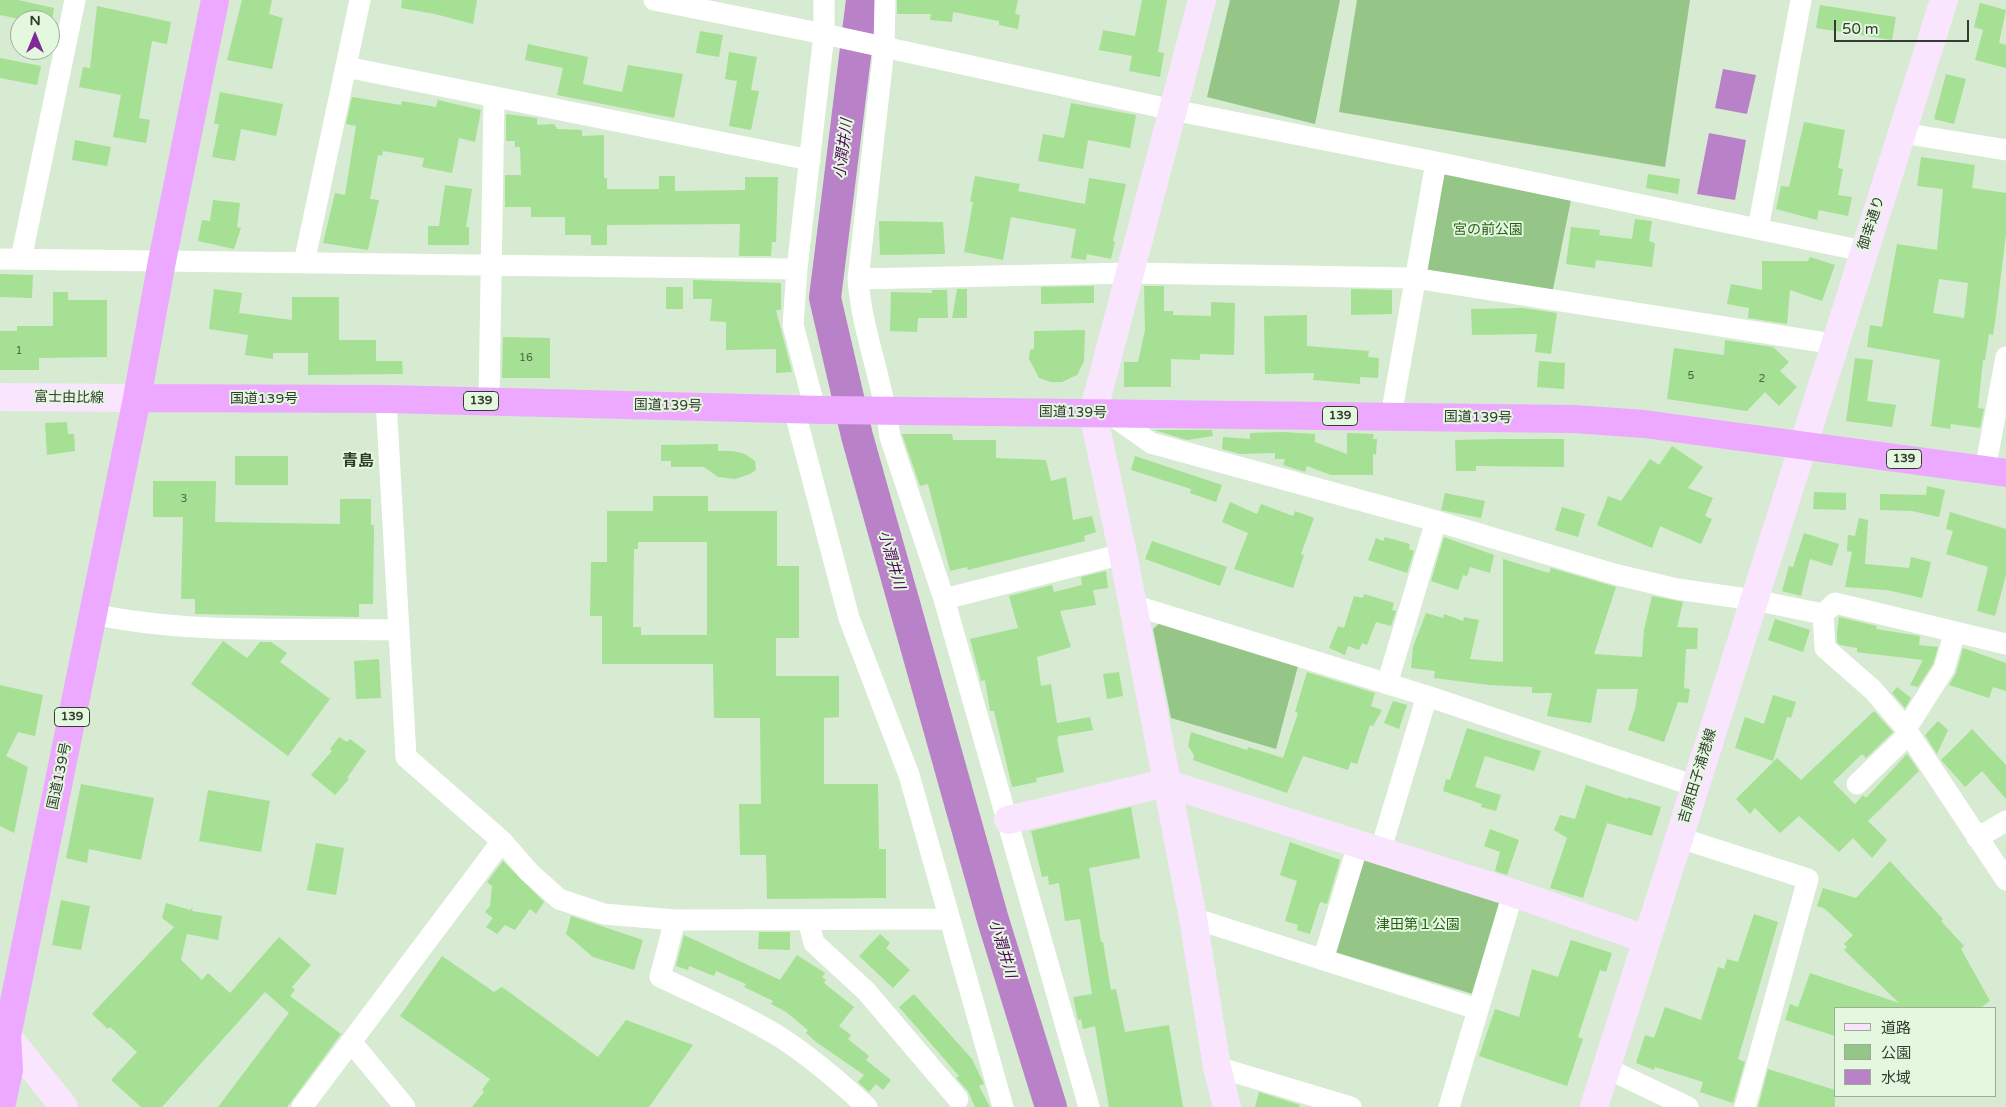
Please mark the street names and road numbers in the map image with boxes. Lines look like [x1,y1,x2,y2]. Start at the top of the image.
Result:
street label: 御幸通り [1855,194,1889,252]
street label: 富士由比線 [34,389,104,407]
street label: 国道139号 [230,391,298,407]
road number: 139 [464,392,498,411]
street label: 国道139号 [634,397,702,415]
street label: 国道139号 [1039,404,1107,422]
road number: 139 [1322,406,1358,426]
street label: 国道139号 [1444,409,1512,427]
road number: 139 [1886,449,1922,468]
road number: 139 [54,708,90,726]
street label: 吉原田子浦港線 [1676,727,1720,825]
street label: 国道139号 [45,741,75,811]

